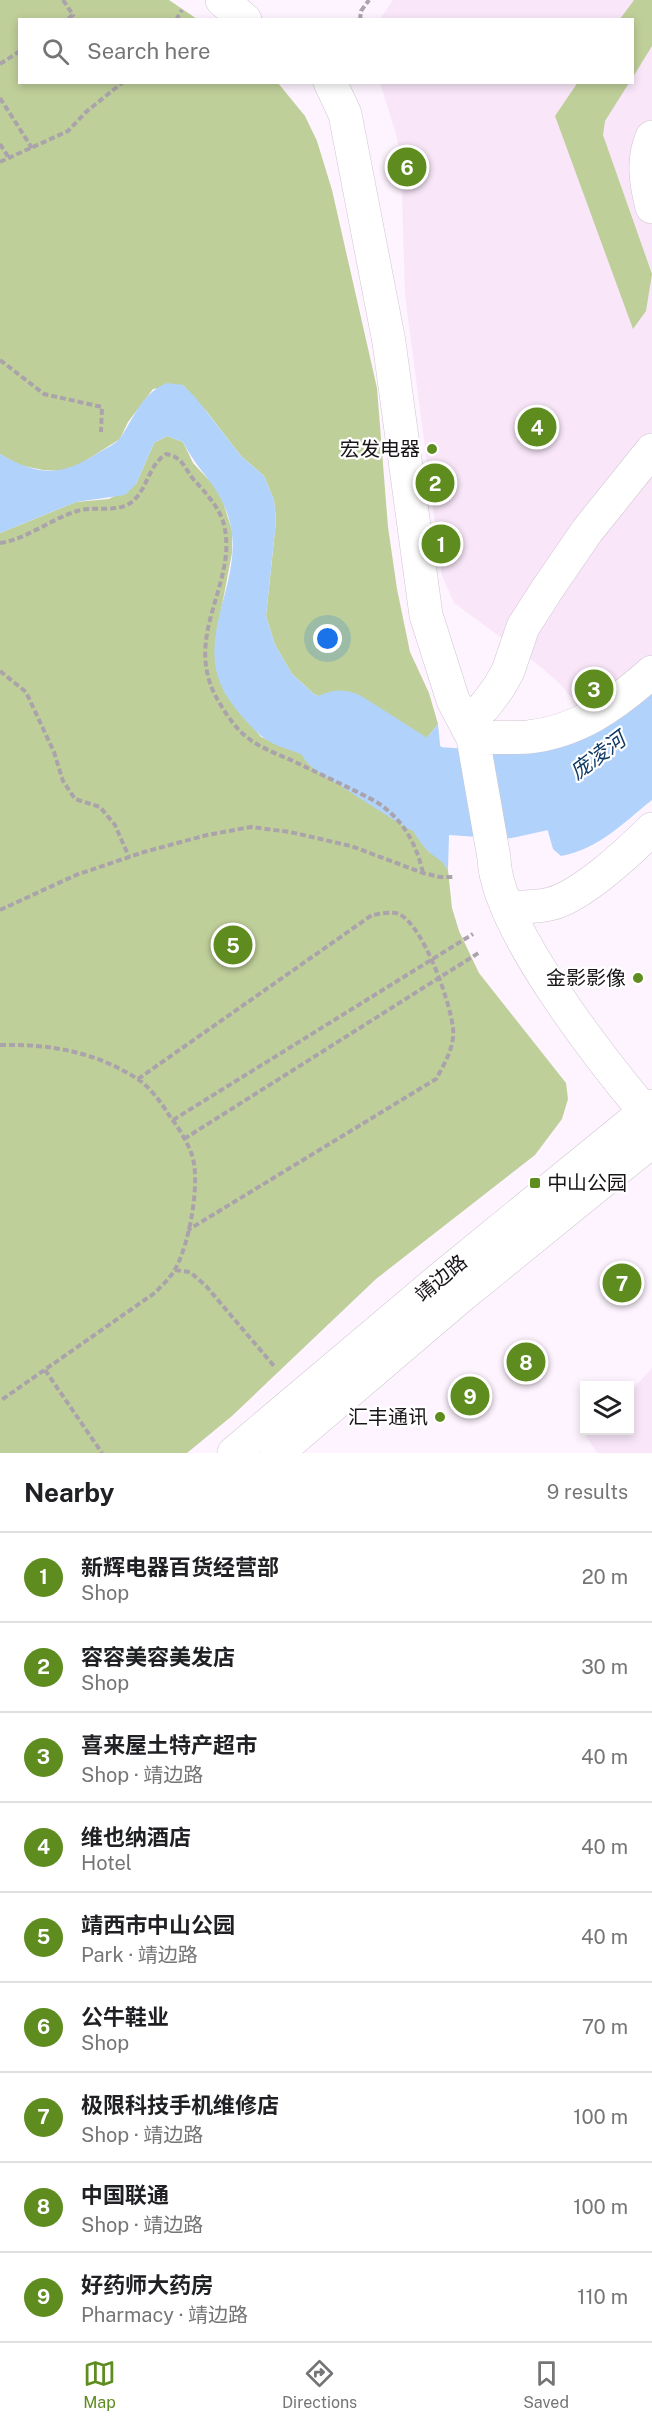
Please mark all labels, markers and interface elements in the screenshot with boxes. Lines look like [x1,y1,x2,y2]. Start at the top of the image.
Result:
search box [18,18,634,84]
icon: search [39,35,72,68]
text: Search here [87,38,211,64]
pin: 6 [388,144,426,190]
pin: 4 [518,404,556,450]
place label: 宏发电器 [340,437,420,461]
marker: 宏发电器 [425,442,439,456]
pin: 2 [416,460,454,506]
pin: 1 [422,522,460,566]
your location [313,624,342,653]
pin: 3 [574,666,614,712]
water label: 庞凌河 [565,724,634,785]
pin: 5 [214,922,252,968]
place label: 金影影像 [546,966,626,990]
marker: 金影影像 [631,971,645,985]
place label: 中山公园 [547,1171,627,1195]
marker: 中山公园 [528,1176,542,1190]
street label: 靖边路 [410,1250,472,1306]
pin: 7 [602,1260,642,1306]
pin: 8 [506,1340,546,1384]
pin: 9 [450,1374,490,1418]
map controls [580,1381,634,1435]
button: layers [580,1381,634,1435]
place label: 汇丰通讯 [348,1405,428,1429]
marker: 汇丰通讯 [433,1410,447,1424]
text: Nearby [24,1477,114,1508]
text: 9 results [547,1480,628,1504]
text: 新辉电器百货经营部 [81,1554,279,1580]
text: 1 [39,1565,48,1589]
text: 20 m [582,1565,628,1589]
text: Shop [81,1581,129,1605]
text: 容容美容美发店 [81,1644,235,1670]
text: 2 [37,1655,50,1679]
text: 30 m [581,1655,628,1679]
text: Shop [81,1671,129,1695]
text: 喜来屋土特产超市 [81,1732,257,1758]
text: 3 [37,1745,50,1769]
text: 40 m [581,1745,628,1769]
text: Shop · 靖边路 [81,1763,203,1787]
text: 维也纳酒店 [81,1824,191,1850]
text: 4 [37,1835,50,1859]
text: 40 m [581,1835,628,1859]
text: Hotel [81,1851,132,1875]
text: 靖西市中山公园 [81,1912,235,1938]
text: 5 [37,1925,50,1949]
text: 40 m [581,1925,628,1949]
text: Park · 靖边路 [81,1943,198,1967]
text: 公牛鞋业 [81,2004,169,2030]
text: 6 [37,2015,50,2039]
text: 70 m [582,2015,628,2039]
text: Shop [81,2031,129,2055]
text: 极限科技手机维修店 [81,2092,279,2118]
text: 7 [37,2105,50,2129]
text: 100 m [573,2105,628,2129]
text: Shop · 靖边路 [81,2123,203,2147]
text: 中国联通 [81,2182,169,2208]
text: 8 [37,2195,50,2219]
text: 100 m [573,2195,628,2219]
text: Shop · 靖边路 [81,2213,203,2237]
text: 好药师大药房 [81,2272,213,2298]
text: 9 [37,2285,50,2309]
text: 110 m [577,2285,628,2309]
text: Pharmacy · 靖边路 [81,2303,248,2327]
tab: Map [83,2357,116,2412]
tab: Directions [282,2357,357,2412]
tab: Saved [523,2357,569,2412]

